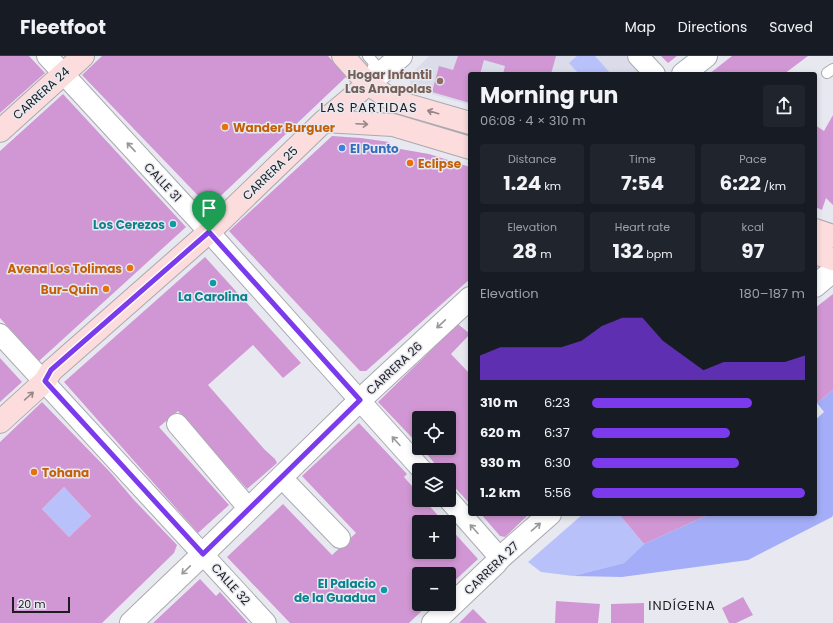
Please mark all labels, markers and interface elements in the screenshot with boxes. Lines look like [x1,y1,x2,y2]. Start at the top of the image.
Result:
text: Fleetfoot [20,14,106,41]
text: Map [625,17,656,37]
text: Directions [678,17,747,37]
text: Saved [769,17,813,37]
street label: CARRERA 24 [9,63,73,123]
place label: Hogar Infantil Las Amapolas [345,66,432,97]
marker: Hogar Infantil Las Amapolas [435,76,445,86]
text: Morning run [480,80,618,111]
button: share [763,85,805,127]
district label: LAS PARTIDAS [320,98,418,117]
one-way arrow [426,108,439,115]
text: 06:08 · 4 × 310 m [480,111,586,130]
place label: Wander Burguer [233,119,335,136]
one-way arrow [355,120,368,127]
marker: Wander Burguer [220,122,230,132]
place label: El Punto [350,140,399,157]
one-way arrow [126,142,136,152]
street label: CARRERA 25 [239,142,301,204]
marker: El Punto [337,143,347,153]
text: Distance [508,151,556,167]
text: Time [629,151,656,167]
text: Pace [739,151,766,167]
place label: Eclipse [418,155,462,172]
marker: Eclipse [405,158,415,168]
street label: CALLE 31 [140,159,186,205]
text: 1.24 [503,169,541,197]
text: 7:54 [621,169,664,197]
text: 6:22 [720,169,761,197]
text: km [541,178,561,194]
text: /km [761,178,786,194]
pin [192,191,226,232]
icon: arrive [198,197,220,219]
place label: Los Cerezos [93,216,165,233]
marker: Los Cerezos [168,219,178,229]
text: Elevation [507,219,557,235]
text: Heart rate [615,219,670,235]
text: kcal [742,219,764,235]
text: 28 [513,237,537,265]
text: 132 [612,237,643,265]
text: 97 [741,237,764,265]
text: m [537,246,552,262]
text: bpm [643,246,673,262]
place label: Avena Los Tolimas [7,260,122,277]
marker: Avena Los Tolimas [125,263,135,273]
marker: La Carolina [208,278,218,288]
place label: Bur-Quin [41,281,98,298]
marker: Bur-Quin [101,284,111,294]
text: Elevation [480,284,539,303]
text: 180–187 m [739,284,805,303]
place label: La Carolina [178,288,248,305]
one-way arrow [436,320,446,329]
street label: CARRERA 26 [362,337,426,399]
one-way arrow [24,391,34,401]
text: 310 m [480,393,518,412]
text: 6:23 [544,393,570,412]
map controls [412,411,456,611]
button: locate [412,411,456,455]
text: 620 m [480,423,521,442]
text: 6:37 [544,423,570,442]
one-way arrow [392,436,401,446]
text: 930 m [480,453,521,472]
text: 6:30 [544,453,571,472]
button: layers [412,463,456,507]
place label: Tohana [42,464,89,481]
marker: Tohana [29,467,39,477]
text: 1.2 km [480,483,521,502]
text: 5:56 [544,483,571,502]
button: + [412,515,456,559]
one-way arrow [530,522,541,531]
one-way arrow [470,524,479,534]
street label: CARRERA 27 [460,537,522,598]
street label: CALLE 32 [208,559,254,609]
one-way arrow [182,565,192,574]
button: − [412,567,456,611]
place label: El Palacio de la Guadua [294,575,376,606]
marker: El Palacio de la Guadua [379,585,389,595]
scale bar [12,595,70,614]
text: 20 m [18,596,46,612]
district label: INDÍGENA [648,596,716,615]

